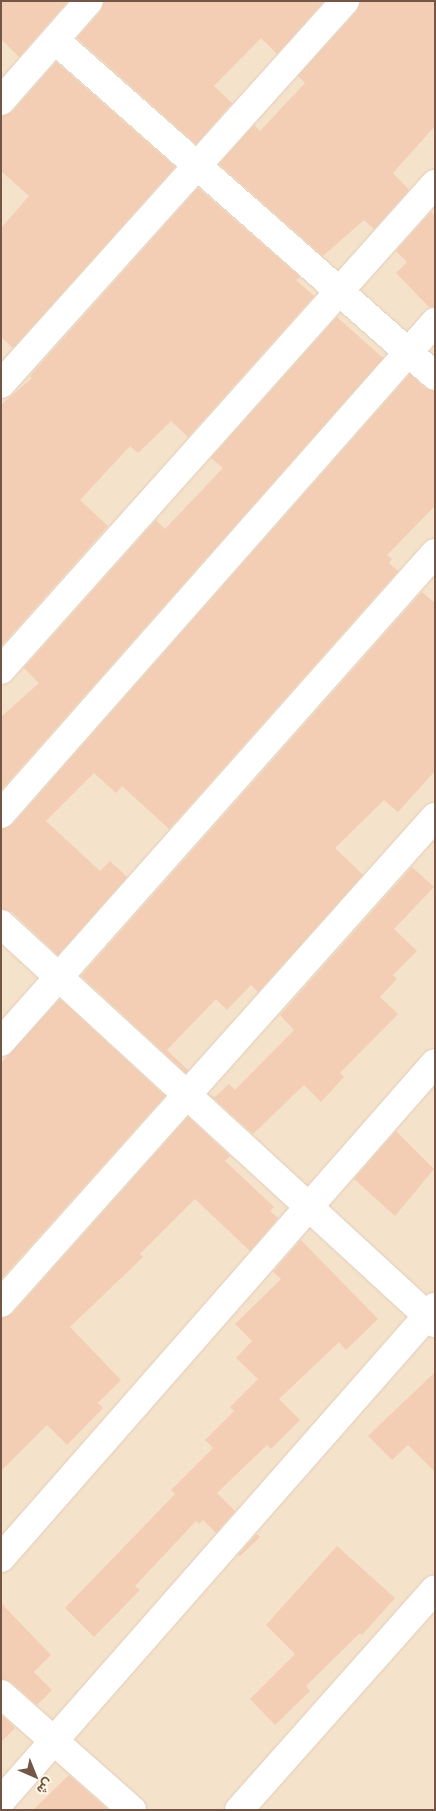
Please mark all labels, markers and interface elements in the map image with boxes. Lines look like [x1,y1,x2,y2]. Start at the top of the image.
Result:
north arrow [10,1751,60,1801]
text: ش [33,1774,58,1799]

